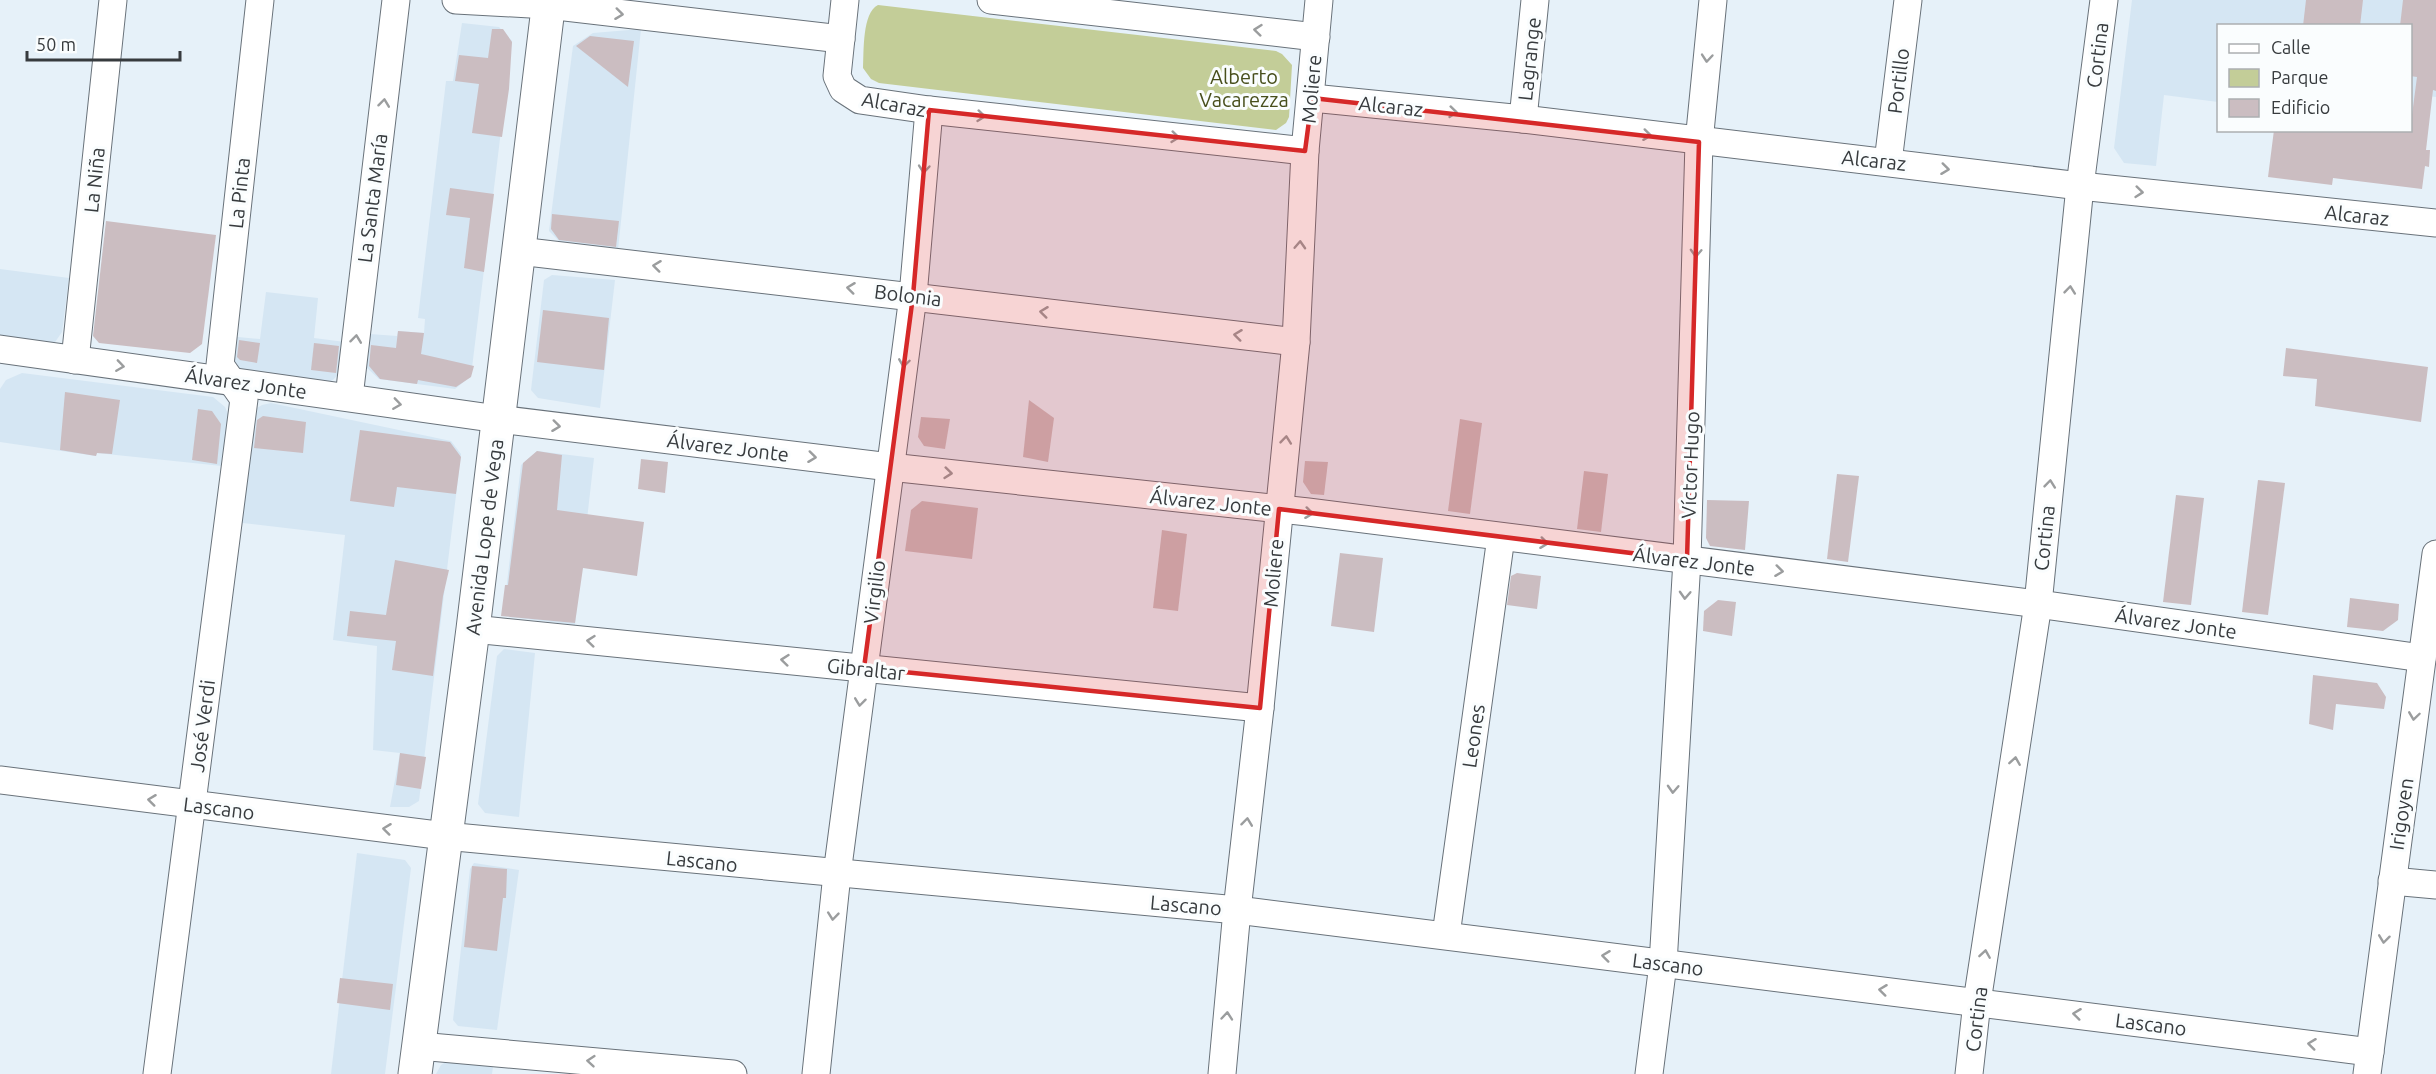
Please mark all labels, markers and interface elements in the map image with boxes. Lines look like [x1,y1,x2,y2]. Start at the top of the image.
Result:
one-way arrow [615,7,624,19]
street label: Lagrange [1513,16,1545,102]
street label: Cortina [2082,21,2112,89]
scale bar [27,24,180,62]
legend [2217,24,2412,132]
one-way arrow [1253,25,1262,37]
text: 50 m [36,34,76,54]
text: Calle [2271,37,2311,57]
street label: Portillo [1883,47,1913,115]
street label: Moliere [1297,54,1325,124]
one-way arrow [1701,54,1714,63]
park label: Alberto Vacarezza [1199,65,1289,111]
text: Parque [2271,67,2328,87]
street label: Alcaraz [860,87,928,121]
street label: Alcaraz [1358,91,1424,121]
text: Edificio [2271,97,2330,117]
one-way arrow [377,99,389,108]
one-way arrow [1449,105,1458,118]
one-way arrow [976,109,986,122]
one-way arrow [1642,128,1652,141]
one-way arrow [1170,130,1179,143]
street label: La Santa María [353,132,391,264]
street label: Alcaraz [1841,145,1907,175]
street label: La Niña [79,146,109,214]
street label: La Pinta [224,156,254,230]
one-way arrow [1941,162,1950,174]
one-way arrow [918,164,931,173]
one-way arrow [2134,185,2143,198]
street label: Alcaraz [2324,200,2390,230]
one-way arrow [1294,241,1307,250]
one-way arrow [1690,248,1702,257]
one-way arrow [652,261,661,273]
street label: Bolonia [873,279,943,311]
one-way arrow [846,283,855,295]
one-way arrow [2063,286,2076,295]
one-way arrow [1040,306,1049,318]
one-way arrow [1233,329,1242,342]
one-way arrow [349,334,362,343]
one-way arrow [899,358,911,367]
one-way arrow [116,360,125,372]
street label: Álvarez Jonte [184,363,308,403]
one-way arrow [392,397,401,409]
street label: Víctor Hugo [1677,411,1703,519]
one-way arrow [551,419,561,432]
street label: Álvarez Jonte [666,428,790,466]
one-way arrow [1279,435,1291,444]
street label: Avenida Lope de Vega [461,437,507,637]
one-way arrow [808,451,817,463]
one-way arrow [944,466,953,479]
one-way arrow [2043,480,2056,489]
street label: Álvarez Jonte [1149,484,1273,520]
street label: Cortina [2029,504,2059,572]
one-way arrow [1304,506,1314,518]
one-way arrow [1540,536,1549,548]
street label: Moliere [1259,538,1287,608]
street label: Álvarez Jonte [1632,542,1756,580]
street label: Virgilio [859,559,889,625]
one-way arrow [1775,565,1784,577]
one-way arrow [1678,590,1691,599]
street label: Álvarez Jonte [2114,603,2238,643]
one-way arrow [587,635,596,648]
street label: Gibraltar [826,653,907,685]
one-way arrow [781,654,790,667]
street label: José Verdi [185,678,219,774]
one-way arrow [854,697,867,706]
street label: Leones [1457,703,1489,769]
one-way arrow [2409,711,2421,720]
one-way arrow [2008,756,2020,765]
street label: Irigoyen [2385,776,2417,852]
one-way arrow [1667,785,1680,794]
street label: Lascano [182,792,256,824]
one-way arrow [147,794,157,806]
one-way arrow [1240,817,1253,826]
one-way arrow [383,823,392,836]
street label: Lascano [665,846,739,876]
street label: Lascano [1149,890,1223,920]
one-way arrow [827,912,840,921]
one-way arrow [2379,935,2391,944]
street label: Lascano [1631,948,1705,980]
one-way arrow [1978,949,1990,958]
one-way arrow [1602,951,1611,963]
one-way arrow [1879,985,1888,997]
street label: Cortina [1961,985,1991,1053]
street label: Lascano [2114,1008,2188,1040]
one-way arrow [2072,1009,2081,1021]
one-way arrow [1220,1011,1233,1020]
one-way arrow [2307,1039,2316,1051]
one-way arrow [587,1055,596,1068]

